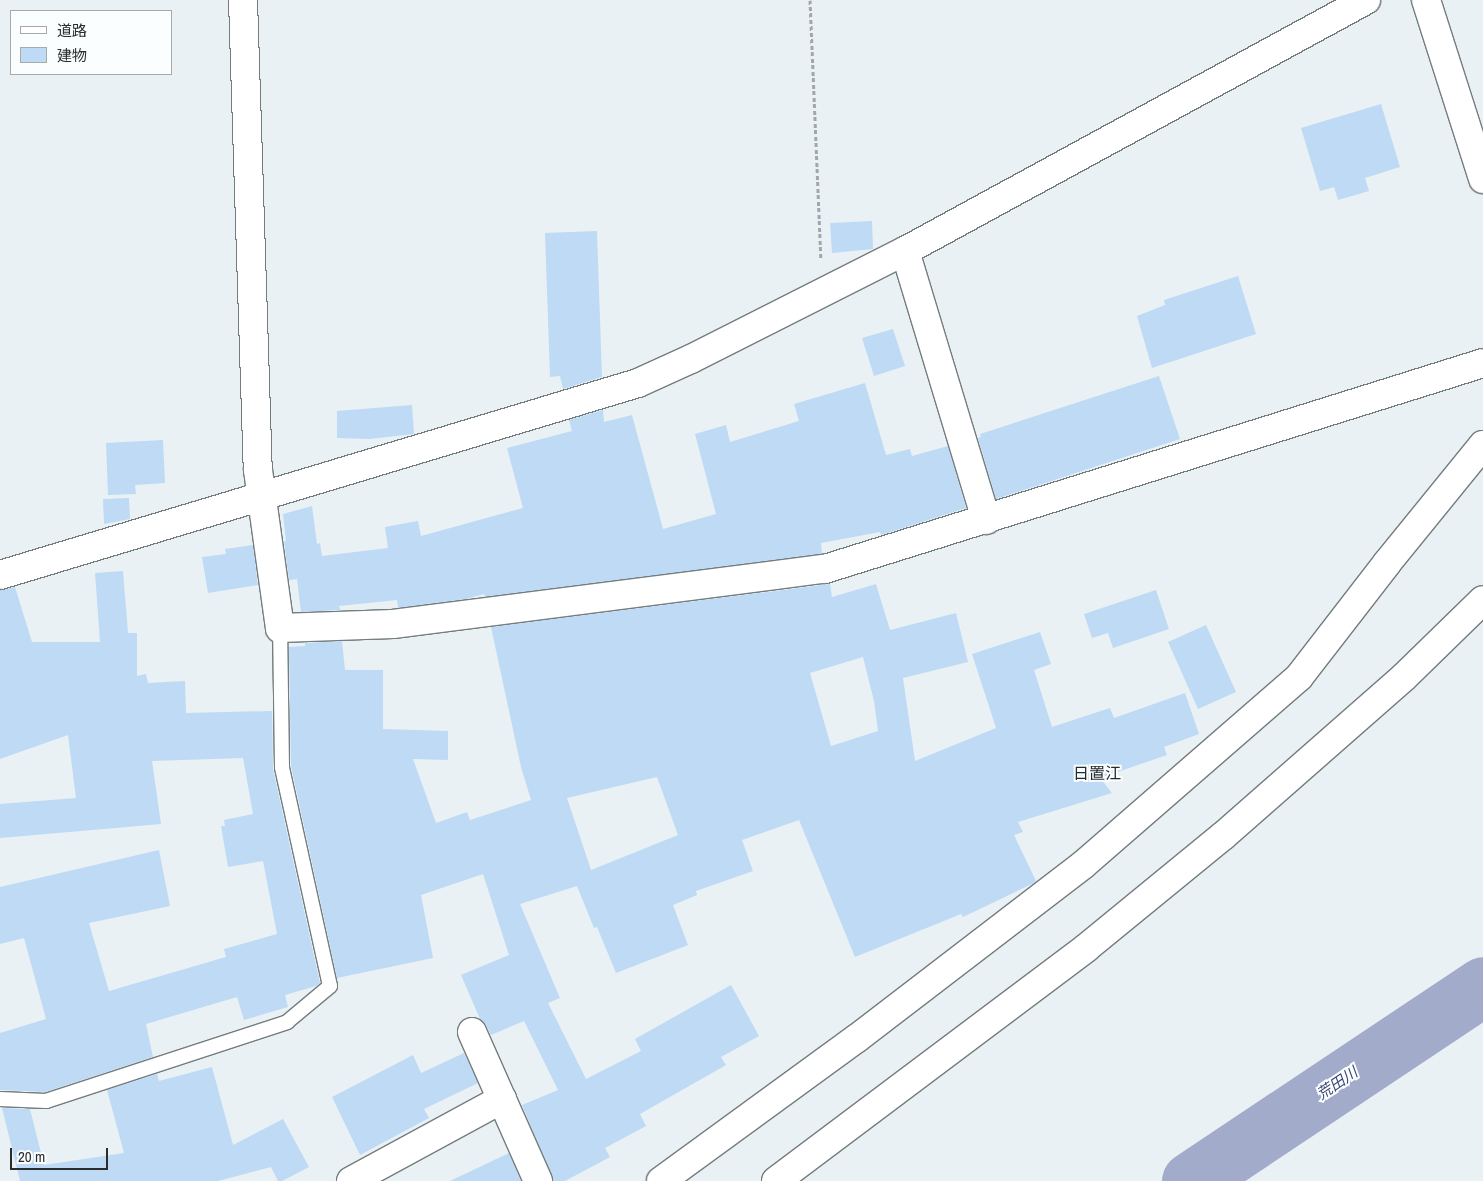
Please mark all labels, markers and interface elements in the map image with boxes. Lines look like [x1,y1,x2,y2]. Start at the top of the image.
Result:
legend [10,10,172,75]
text: 道路 [57,20,87,41]
text: 建物 [57,45,87,66]
district label: 日置江 [1073,763,1121,783]
water label: 荒田川 [1313,1063,1361,1103]
scale bar [12,1138,110,1170]
text: 20 m [18,1146,45,1167]

